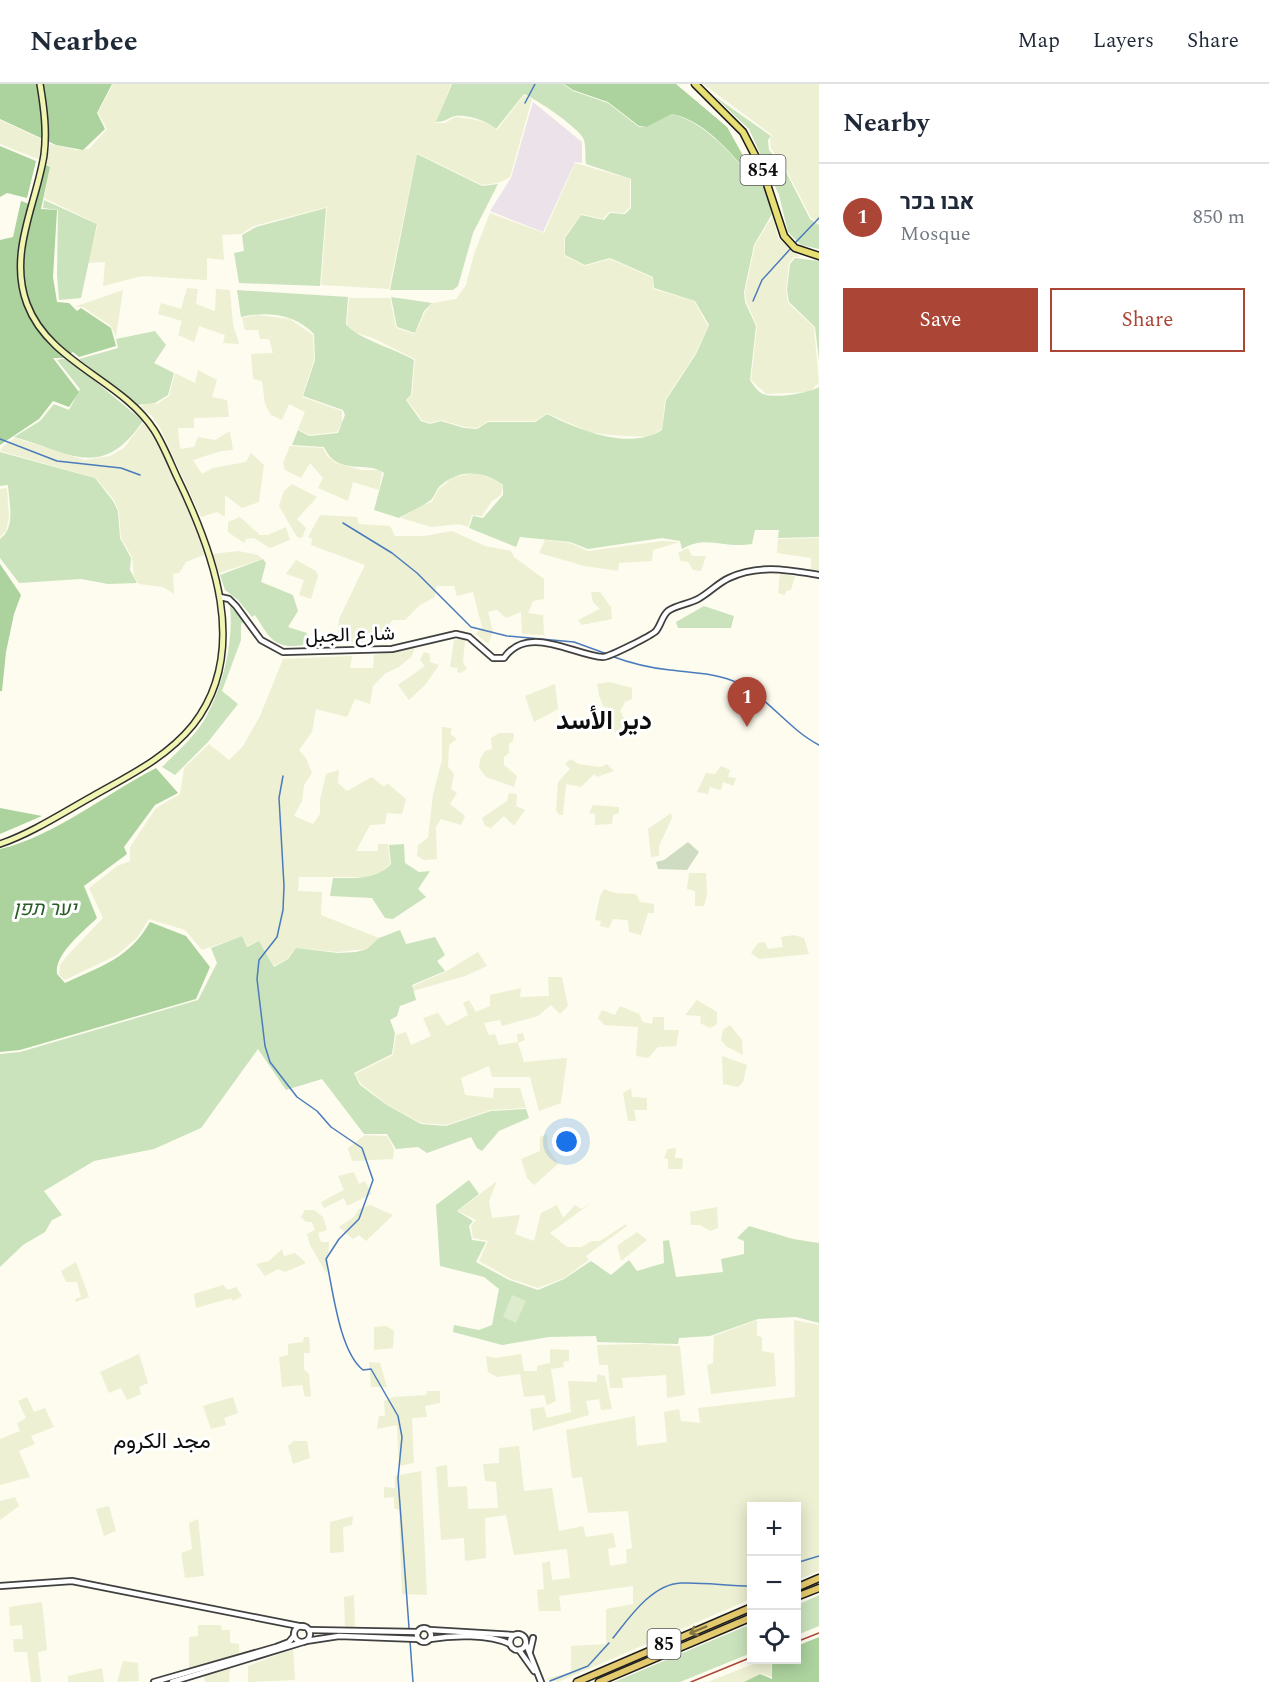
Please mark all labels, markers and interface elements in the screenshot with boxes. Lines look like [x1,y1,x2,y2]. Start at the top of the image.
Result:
text: Nearbee [30,20,138,63]
text: Map [1018,25,1060,57]
text: Layers [1093,25,1154,57]
text: Share [1187,25,1239,57]
text: Nearby [843,103,929,143]
road number: 854 [740,155,786,185]
text: אבו בכר [900,186,974,219]
text: 1 [857,202,868,232]
text: 850 m [1193,202,1245,232]
text: Mosque [900,219,971,249]
button: Save [843,288,1038,352]
button: Share [1050,288,1245,352]
street label: شارع الجبل [305,618,395,652]
pin: 1 [728,678,766,727]
district label: دير الأسد [556,701,652,741]
park label: יער תפן [14,894,78,924]
your location [552,1127,581,1156]
district label: مجد الكروم [113,1425,211,1458]
map controls [747,1502,801,1664]
button: + [747,1502,801,1556]
button: − [747,1556,801,1610]
button: locate [747,1610,801,1664]
one-way arrow [689,1625,707,1636]
road number: 85 [648,1629,680,1659]

